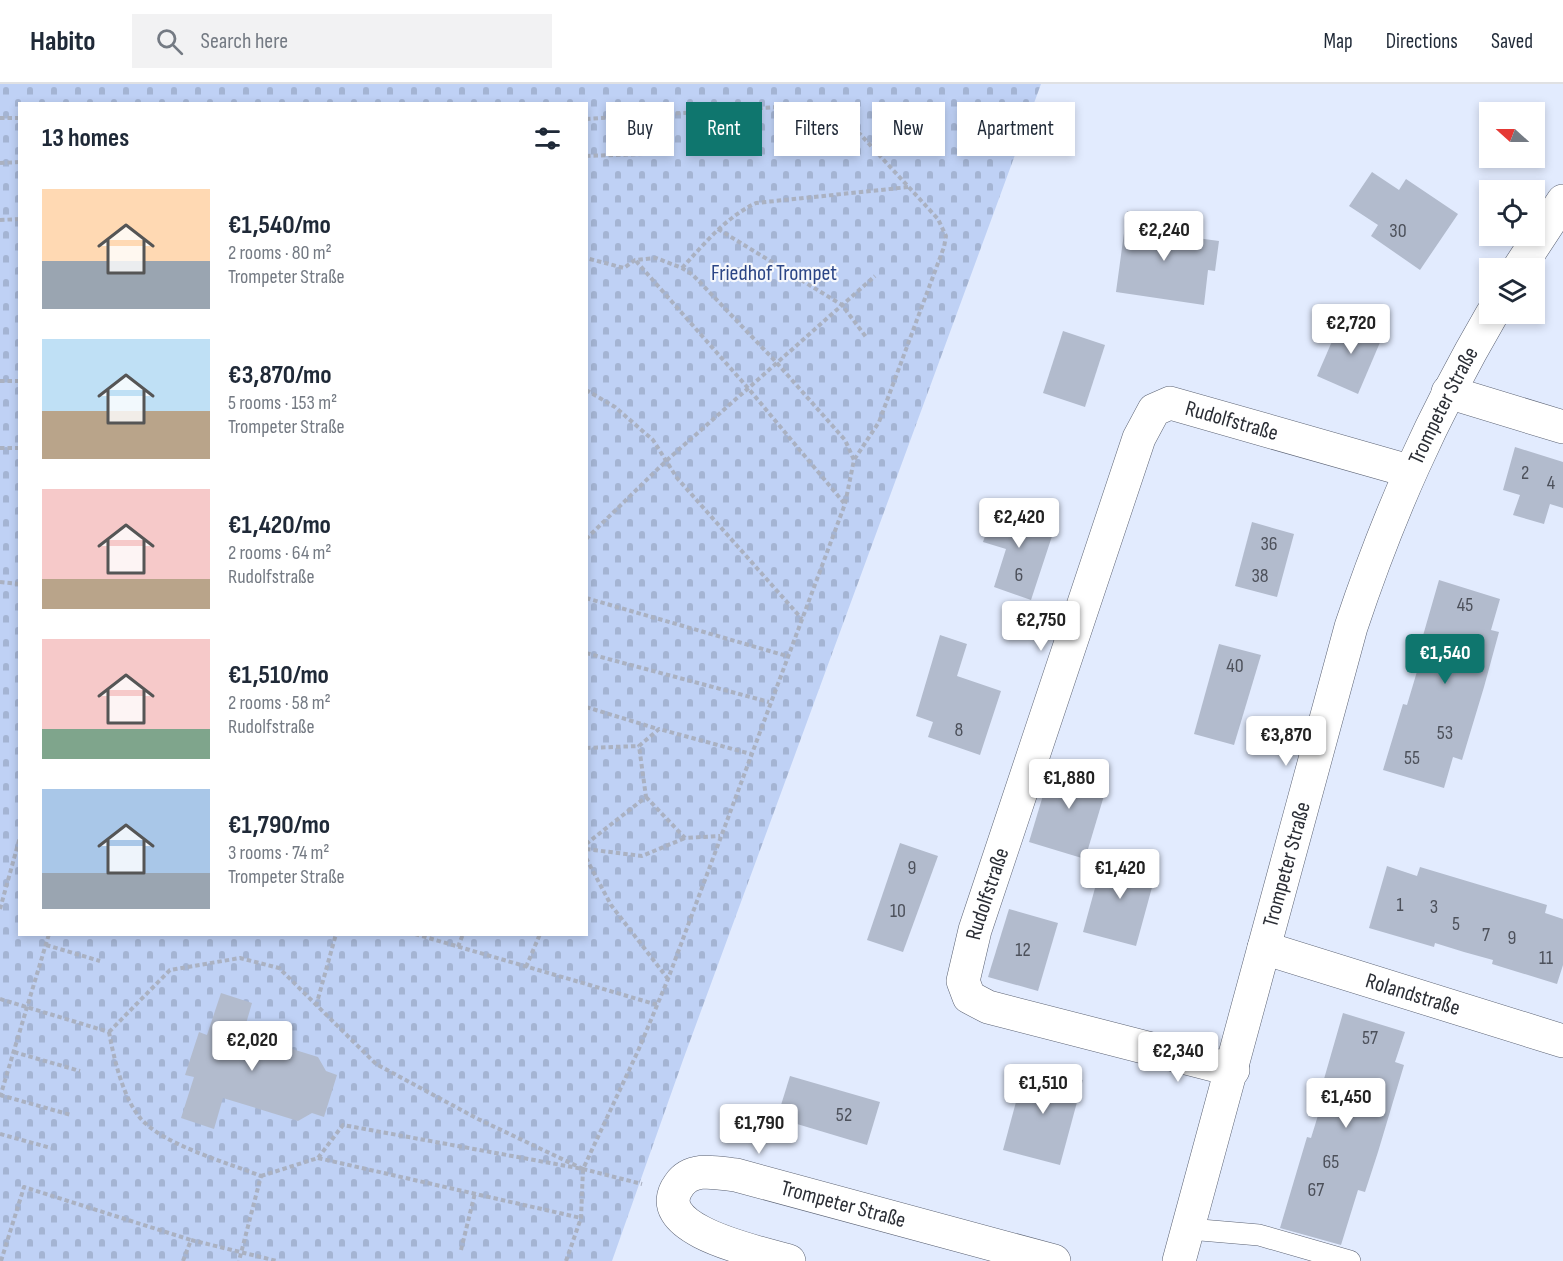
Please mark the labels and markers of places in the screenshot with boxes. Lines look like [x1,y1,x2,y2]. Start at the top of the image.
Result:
pin: €2,240 [1115,211,1213,262]
pin: €2,720 [1302,304,1400,355]
pin: €2,420 [970,498,1068,549]
pin: €2,750 [992,601,1090,652]
pin: €1,540 [1396,634,1494,685]
pin: €3,870 [1237,716,1335,767]
pin: €1,880 [1020,759,1118,810]
pin: €1,420 [1071,849,1169,900]
pin: €2,020 [203,1021,301,1072]
pin: €2,340 [1129,1032,1227,1083]
pin: €1,510 [994,1064,1092,1115]
pin: €1,450 [1297,1078,1395,1129]
pin: €1,790 [710,1104,808,1155]

